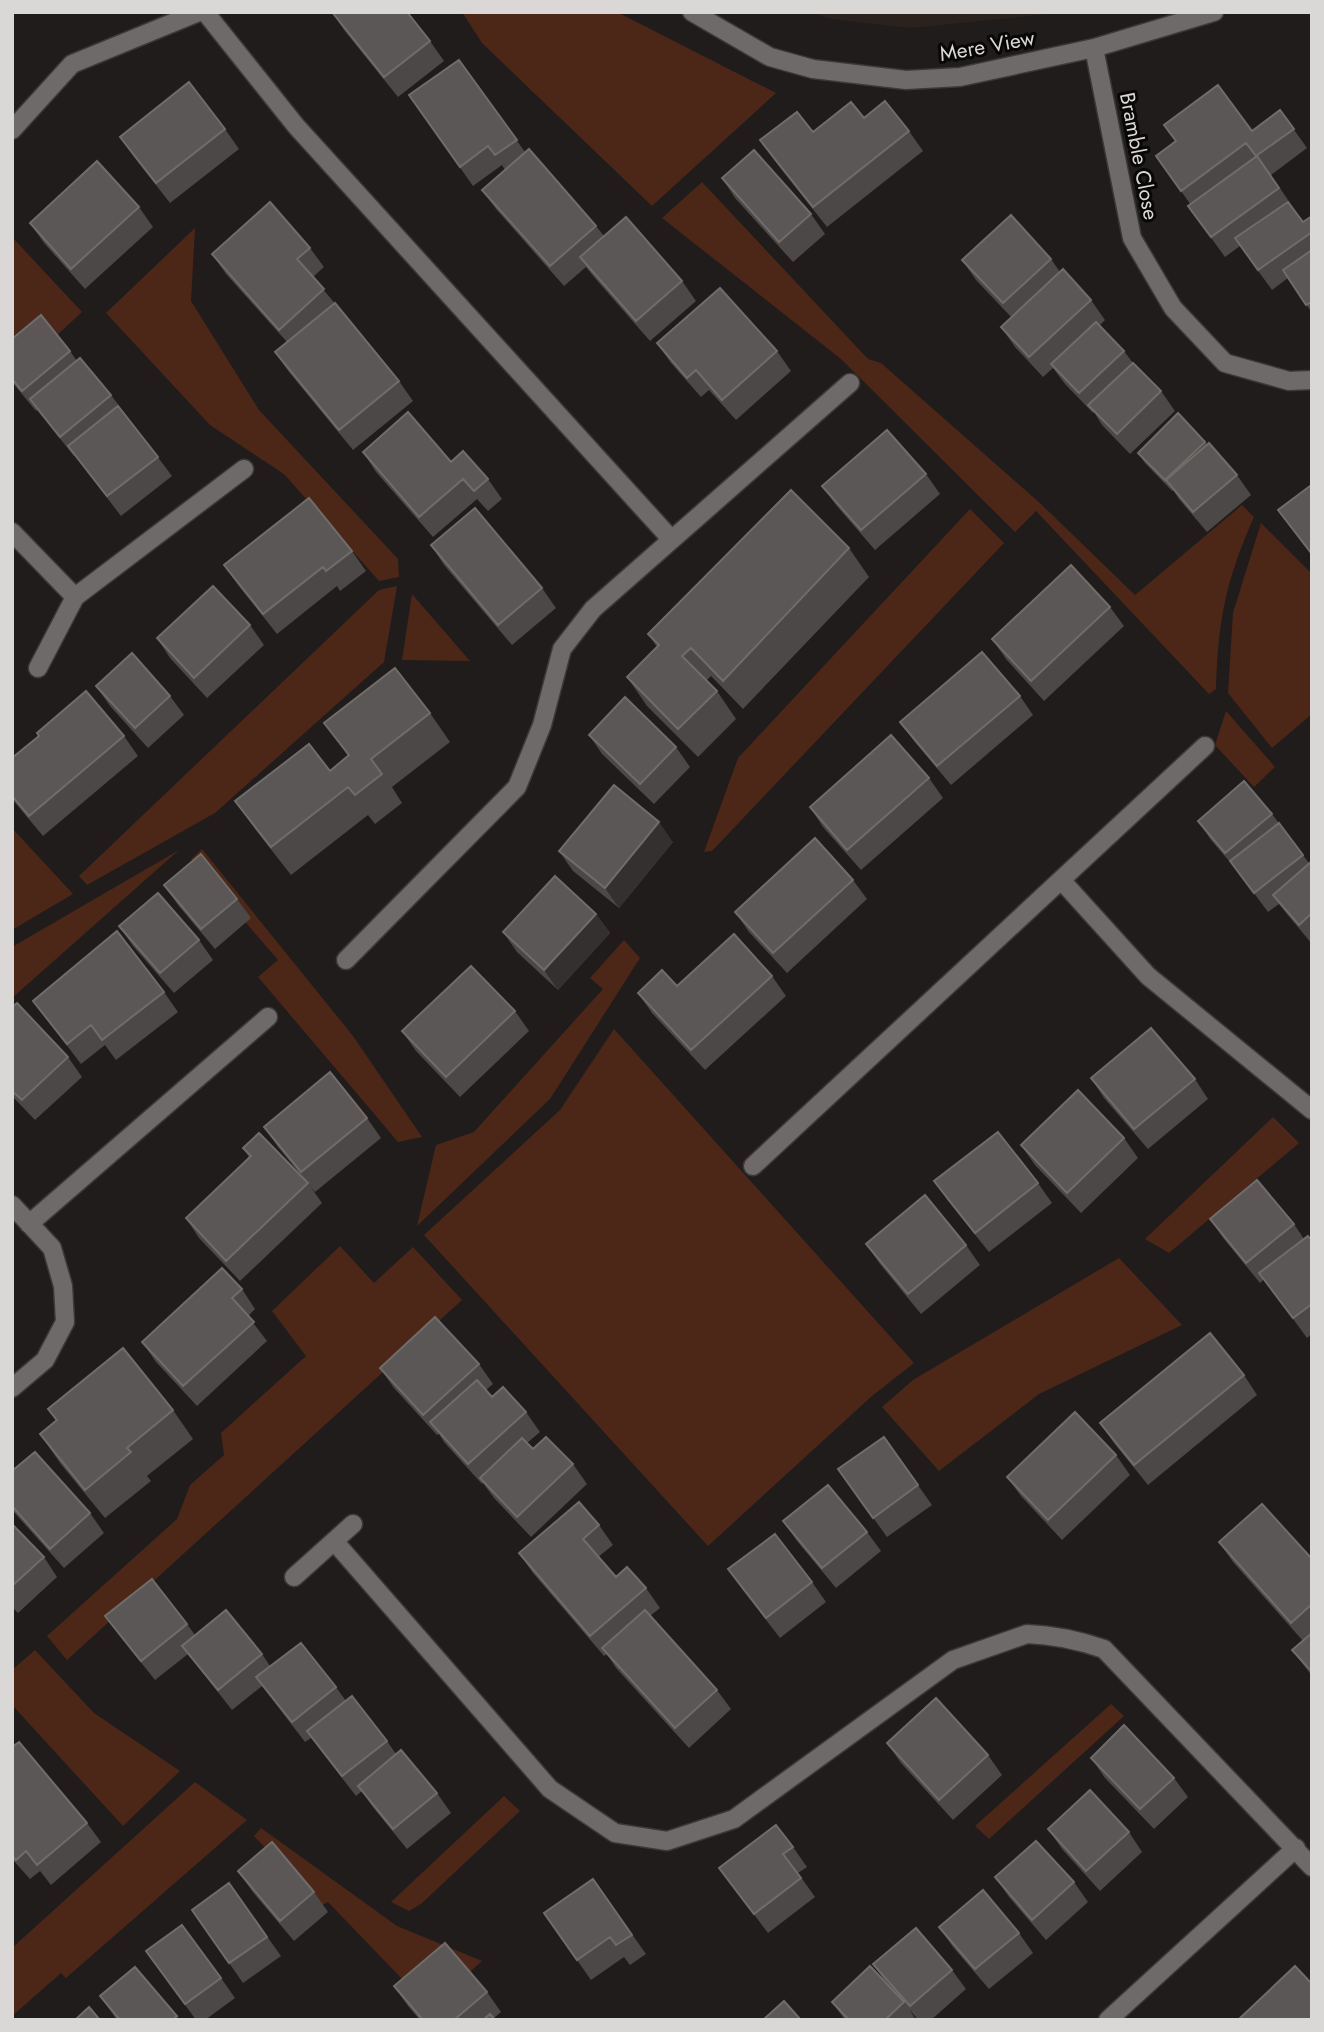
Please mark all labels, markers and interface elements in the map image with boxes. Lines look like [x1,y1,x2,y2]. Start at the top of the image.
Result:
street label: Mere View [937,23,1038,69]
street label: Bramble Close [1112,90,1166,222]

